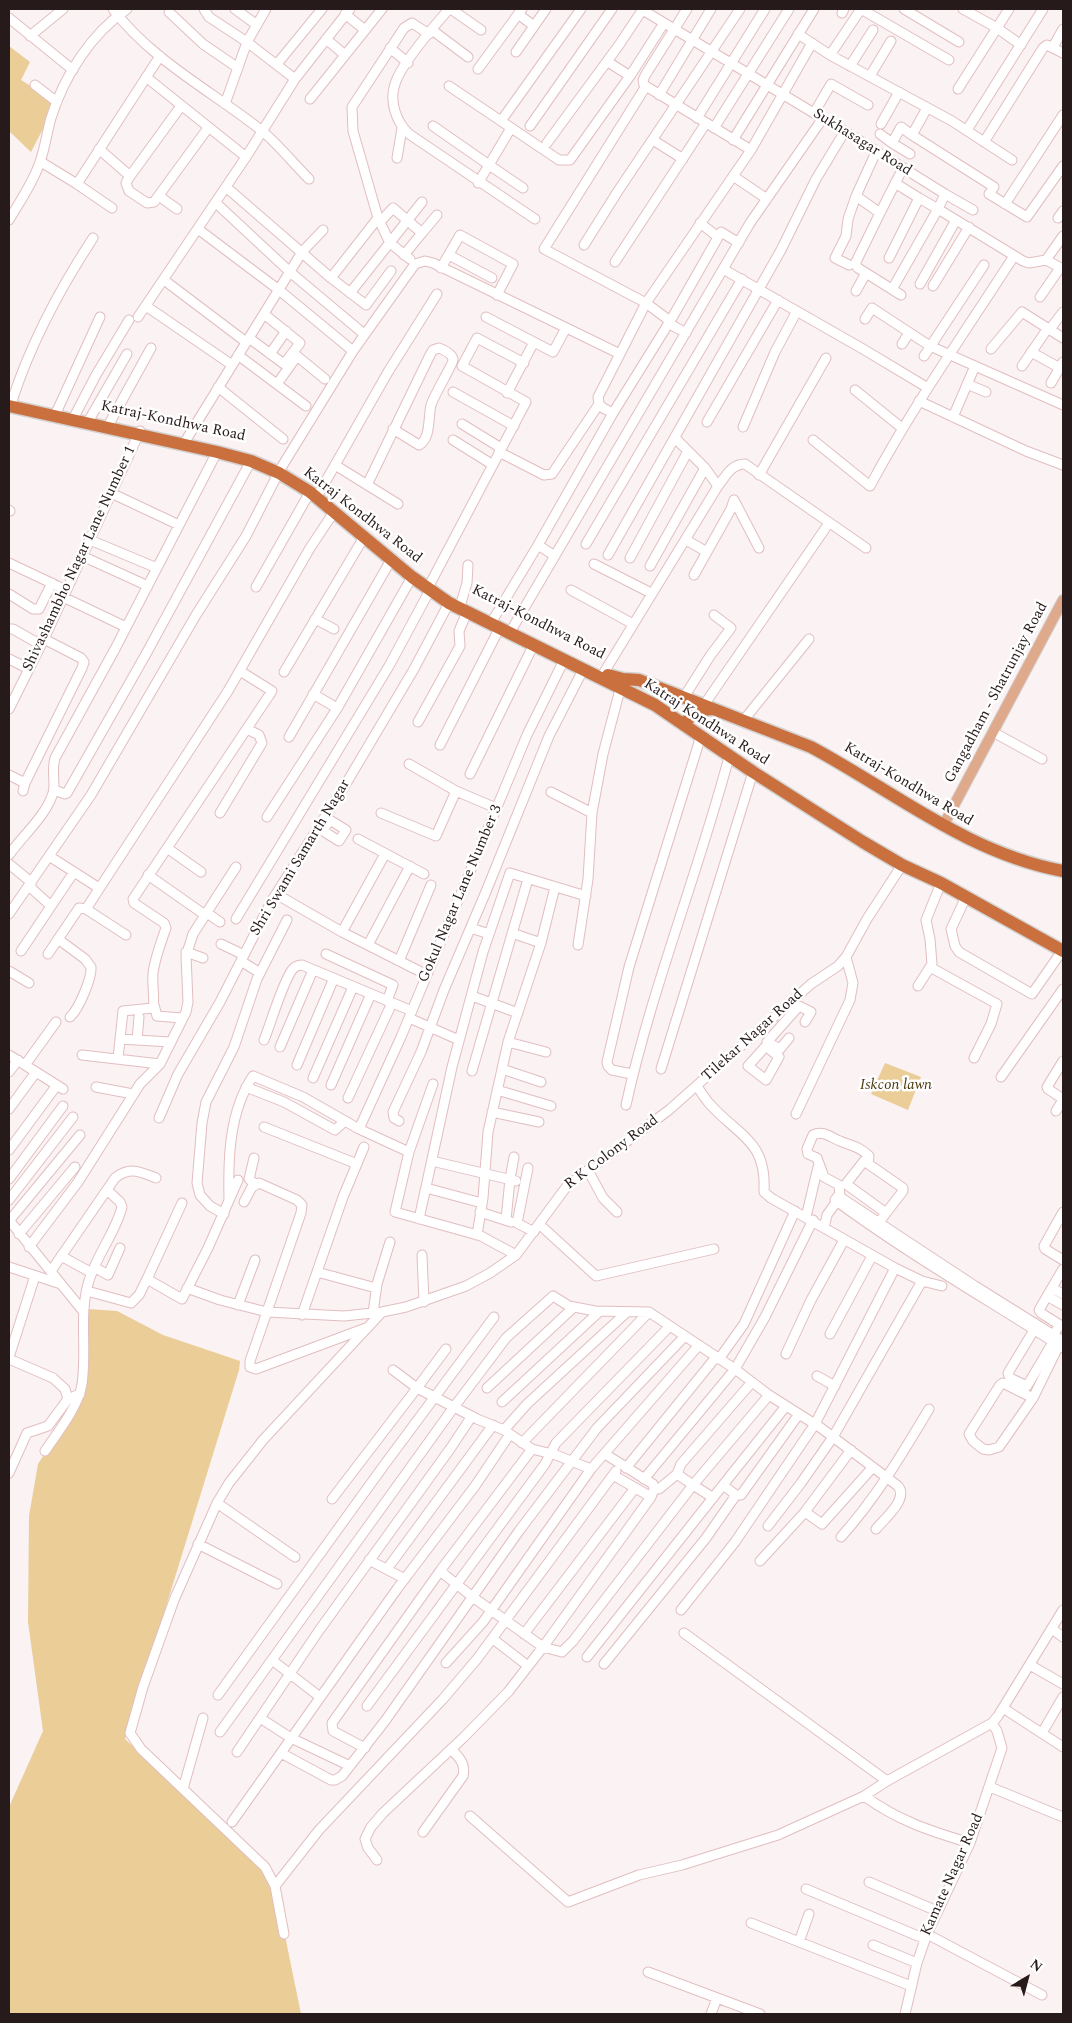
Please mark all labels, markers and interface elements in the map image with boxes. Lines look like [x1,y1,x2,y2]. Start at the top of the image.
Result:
street label: Sukhasagar Road [809,105,915,181]
street label: Katraj-Kondhwa Road [99,398,247,446]
street label: Shivashambho Nagar Lane Number 1 [20,443,140,675]
street label: Katraj Kondhwa Road [299,464,425,568]
street label: Katraj-Kondhwa Road [468,581,608,665]
street label: Gangadham - Shatrunjay Road [942,599,1052,787]
street label: Katraj Kondhwa Road [640,676,772,770]
street label: Katraj-Kondhwa Road [840,739,976,831]
street label: Shri Swami Samarth Nagar [247,777,355,939]
street label: Gokul Nagar Lane Number 3 [415,802,507,986]
street label: Tilekar Nagar Road [699,986,807,1086]
park label: Iskcon lawn [860,1077,932,1095]
street label: R K Colony Road [561,1112,663,1194]
street label: Kamate Nagar Road [918,1811,988,1939]
north arrow [1002,1953,1052,2003]
text: N [1025,1954,1047,1977]

